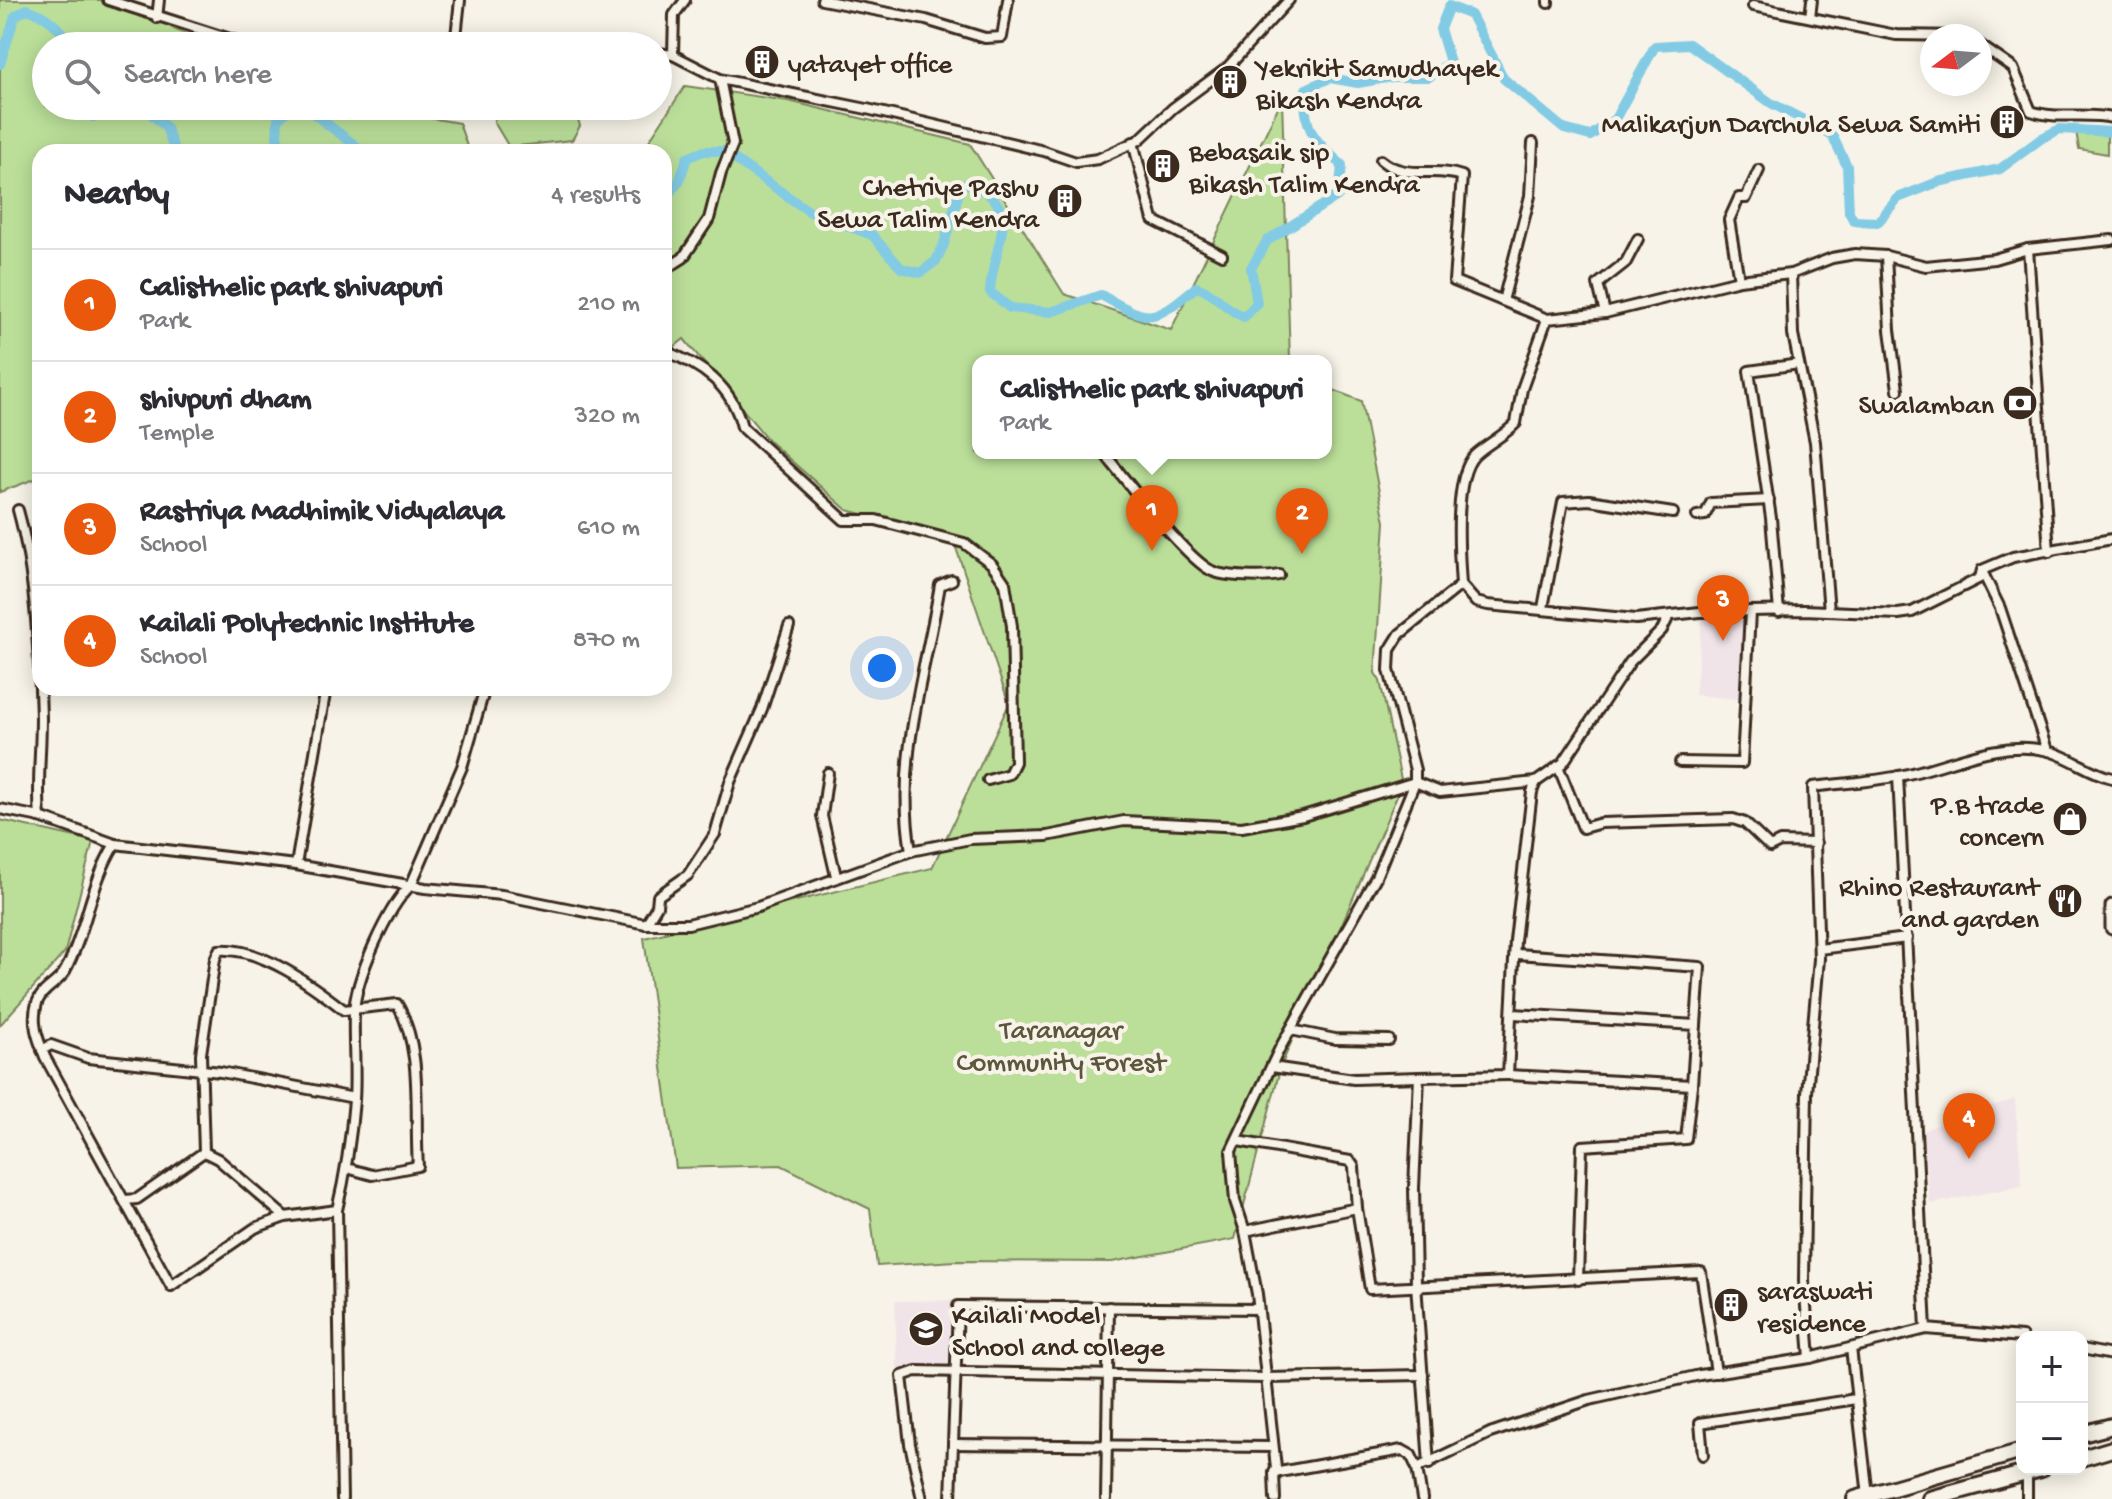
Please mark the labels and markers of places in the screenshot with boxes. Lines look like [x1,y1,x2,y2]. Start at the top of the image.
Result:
building icon: yatayet office [743,43,781,81]
place label: yatayet office [788,50,953,83]
place label: Yekrikit Samudhayek Bikash Kendra [1253,54,1500,119]
building icon: Yekrikit Samudhayek Bikash Kendra [1211,63,1249,101]
building icon: Malikarjun Darchula Sewa Samiti [1988,103,2026,141]
place label: Malikarjun Darchula Sewa Samiti [1602,110,1981,143]
place label: Bebasaik sip Bikash Talim Kendra [1188,138,1421,203]
building icon: Bebasaik sip Bikash Talim Kendra [1144,147,1182,185]
place label: Chetriye Pashu Sewa Talim Kendra [818,173,1040,238]
building icon: Chetriye Pashu Sewa Talim Kendra [1046,182,1084,220]
bank icon: Swalamban [2001,384,2039,422]
place label: Swalamban [1859,391,1995,424]
pin: 1 [1126,485,1178,551]
pin: 2 [1276,488,1328,554]
pin: 3 [1697,575,1749,641]
place label: P.B trade concern [1930,791,2045,856]
shop icon: P.B trade concern [2051,800,2089,838]
place label: Rhino Restaurant and garden [1839,873,2042,938]
restaurant icon: Rhino Restaurant and garden [2046,882,2084,920]
pin: 4 [1943,1093,1995,1159]
place label: saraswati residence [1757,1277,1873,1342]
building icon: saraswati residence [1712,1286,1750,1324]
place label: Kailali Model School and college [952,1301,1165,1366]
school or university icon: Kailali Model School and college [907,1310,945,1348]

